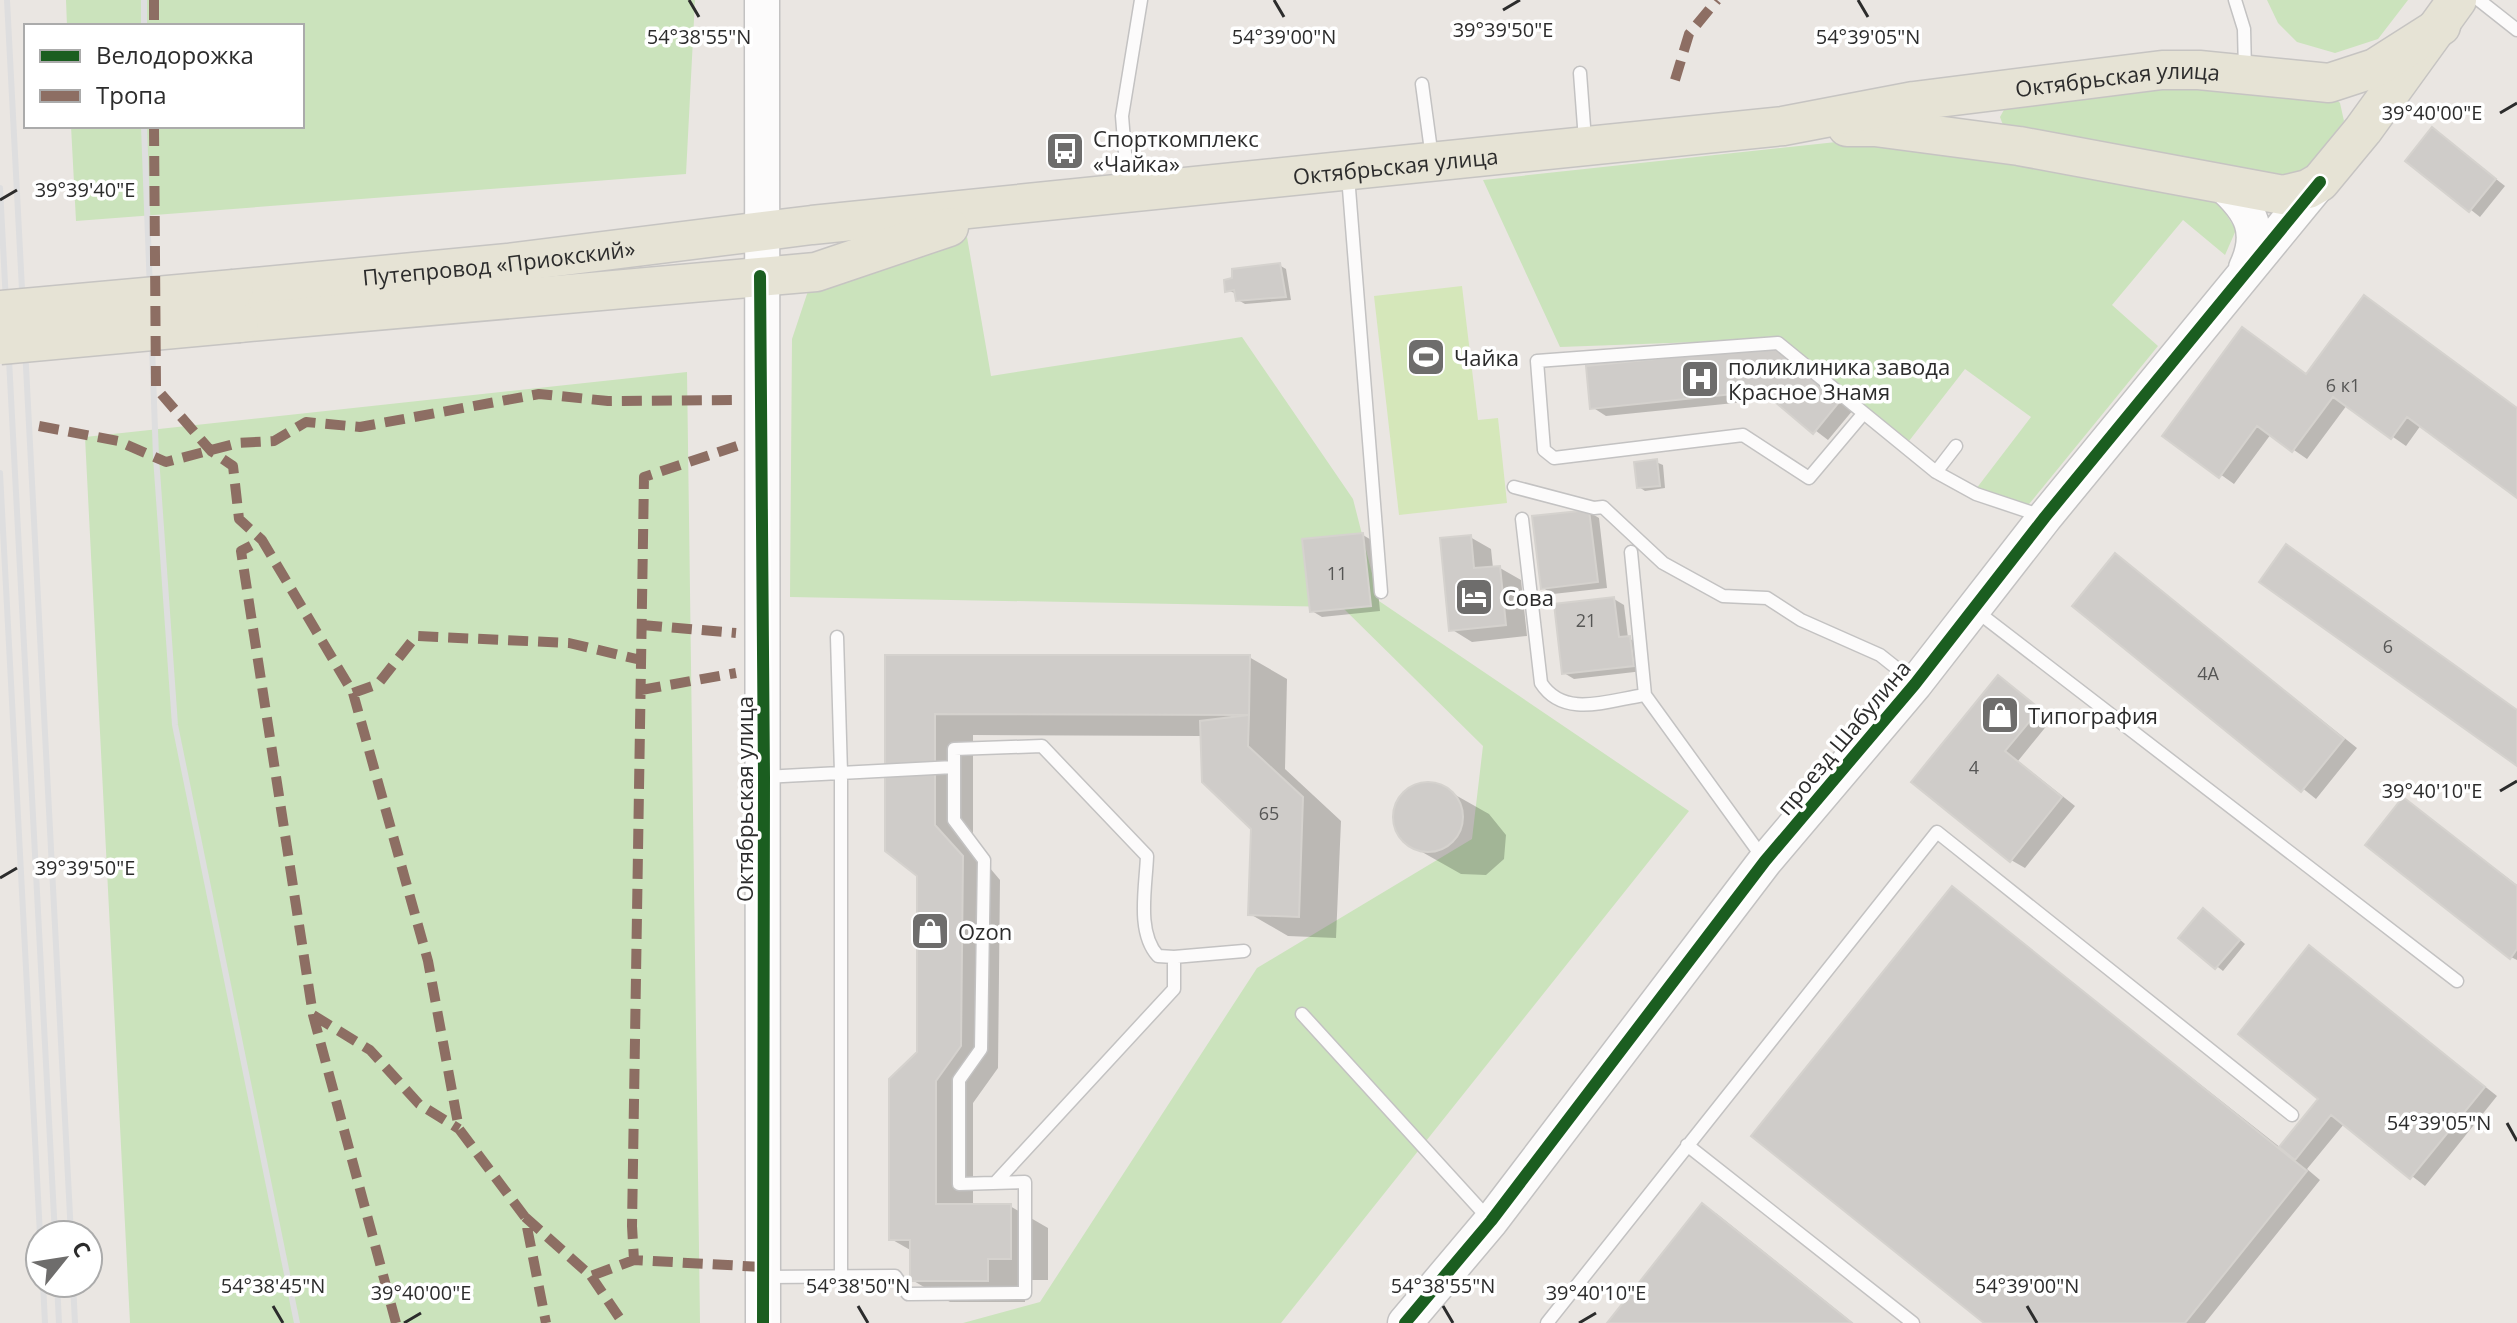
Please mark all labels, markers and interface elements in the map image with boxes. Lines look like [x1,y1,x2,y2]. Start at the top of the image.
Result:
text: 39°39'50"E [1453,16,1553,43]
text: 54°38'55"N [647,23,751,50]
text: 54°39'00"N [1232,23,1336,50]
text: 54°39'05"N [1816,23,1920,50]
legend [24,24,304,128]
text: Велодорожка [96,38,254,71]
street label: Октябрьская улица [2013,55,2222,103]
text: Тропа [96,78,167,111]
text: 39°40'00"E [2382,99,2482,126]
place label: Спорткомплекс «Чайка» [1093,123,1259,178]
bus stop icon: Спорткомплекс «Чайка» [1044,130,1086,172]
street label: Октябрьская улица [1291,140,1500,191]
text: 39°39'40"E [35,176,135,203]
street label: Путепровод «Приокский» [361,232,637,292]
sports icon: Чайка [1405,336,1447,378]
place label: Чайка [1454,342,1519,372]
place label: поликлиника завода Красное Знамя [1728,351,1950,406]
hospital icon: поликлиника завода Красное Знамя [1679,358,1721,400]
house number: 6 к1 [2326,373,2360,397]
house number: 11 [1327,561,1347,585]
hotel icon: Сова [1453,576,1495,618]
place label: Сова [1502,582,1554,612]
house number: 21 [1576,608,1596,632]
house number: 6 [2383,634,2393,658]
street label: проезд Шабулина [1769,653,1917,821]
house number: 4А [2197,661,2219,685]
shop icon: Типография [1979,694,2021,736]
street label: Октябрьская улица [729,696,759,902]
place label: Типография [2028,700,2158,730]
house number: 4 [1969,755,1979,779]
text: 39°40'10"E [2382,777,2482,804]
house number: 65 [1259,801,1279,825]
text: 39°39'50"E [35,854,135,881]
shop icon: Ozon [909,910,951,952]
place label: Ozon [958,916,1012,946]
text: 54°39'05"N [2387,1109,2491,1136]
north arrow [24,1219,104,1299]
text: С [66,1235,99,1262]
text: 54°38'45"N [221,1272,325,1299]
text: 54°38'50"N [806,1272,910,1299]
text: 54°38'55"N [1391,1272,1495,1299]
text: 54°39'00"N [1975,1272,2079,1299]
text: 39°40'00"E [371,1279,471,1306]
text: 39°40'10"E [1546,1279,1646,1306]

